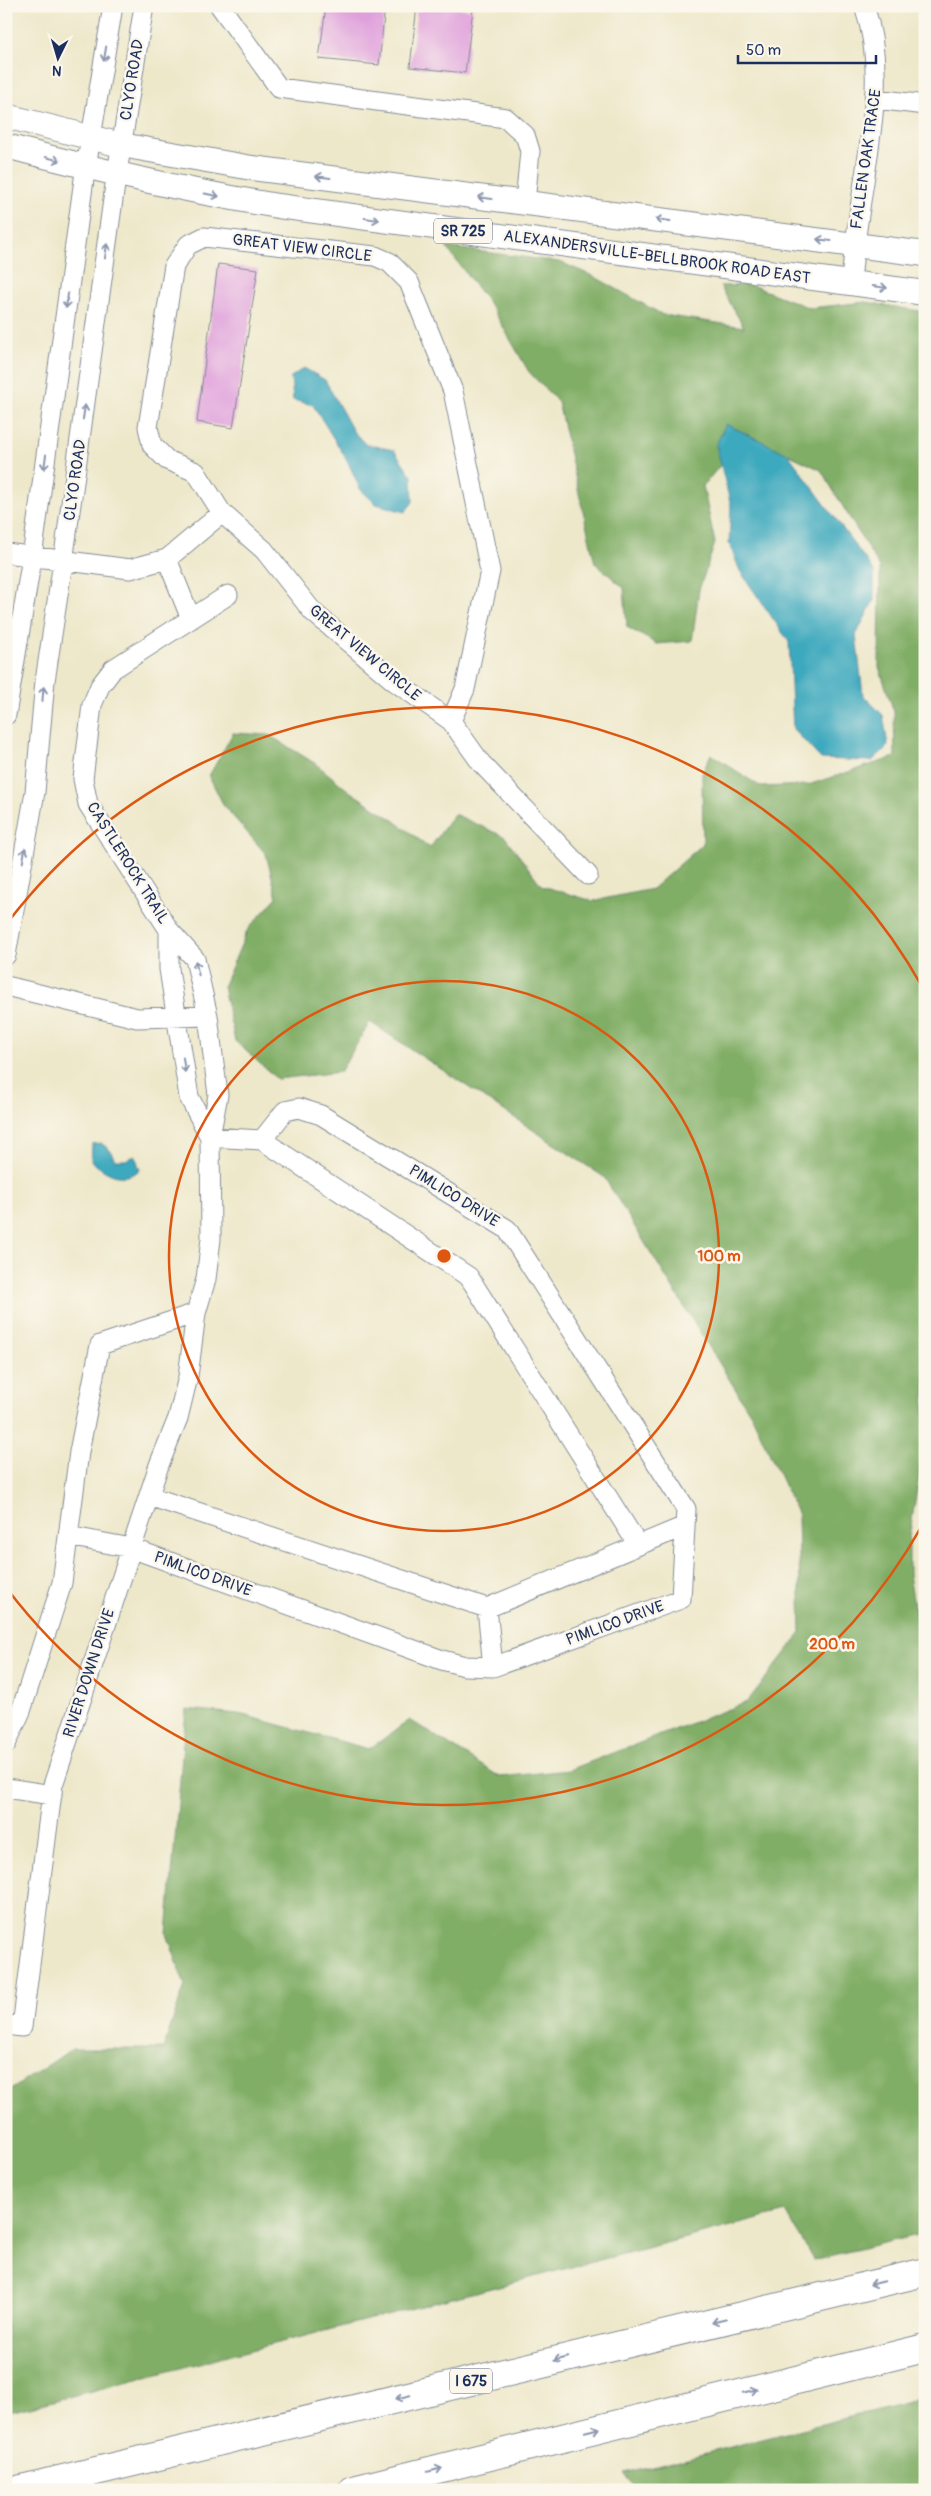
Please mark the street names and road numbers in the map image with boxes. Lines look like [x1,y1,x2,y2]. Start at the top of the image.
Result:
street label: CLYO ROAD [116,38,148,122]
street label: FALLEN OAK TRACE [846,88,886,230]
road number: SR 725 [434,218,492,244]
street label: ALEXANDERSVILLE-BELLBROOK ROAD EAST [502,226,812,288]
street label: GREAT VIEW CIRCLE [231,230,373,266]
street label: CLYO ROAD [59,438,91,522]
street label: GREAT VIEW CIRCLE [305,600,425,706]
street label: CASTLEROCK TRAIL [82,798,174,928]
street label: PIMLICO DRIVE [405,1160,503,1232]
street label: PIMLICO DRIVE [151,1547,255,1601]
street label: PIMLICO DRIVE [563,1596,667,1650]
street label: RIVER DOWN DRIVE [59,1606,119,1740]
road number: I 675 [450,2368,492,2394]

